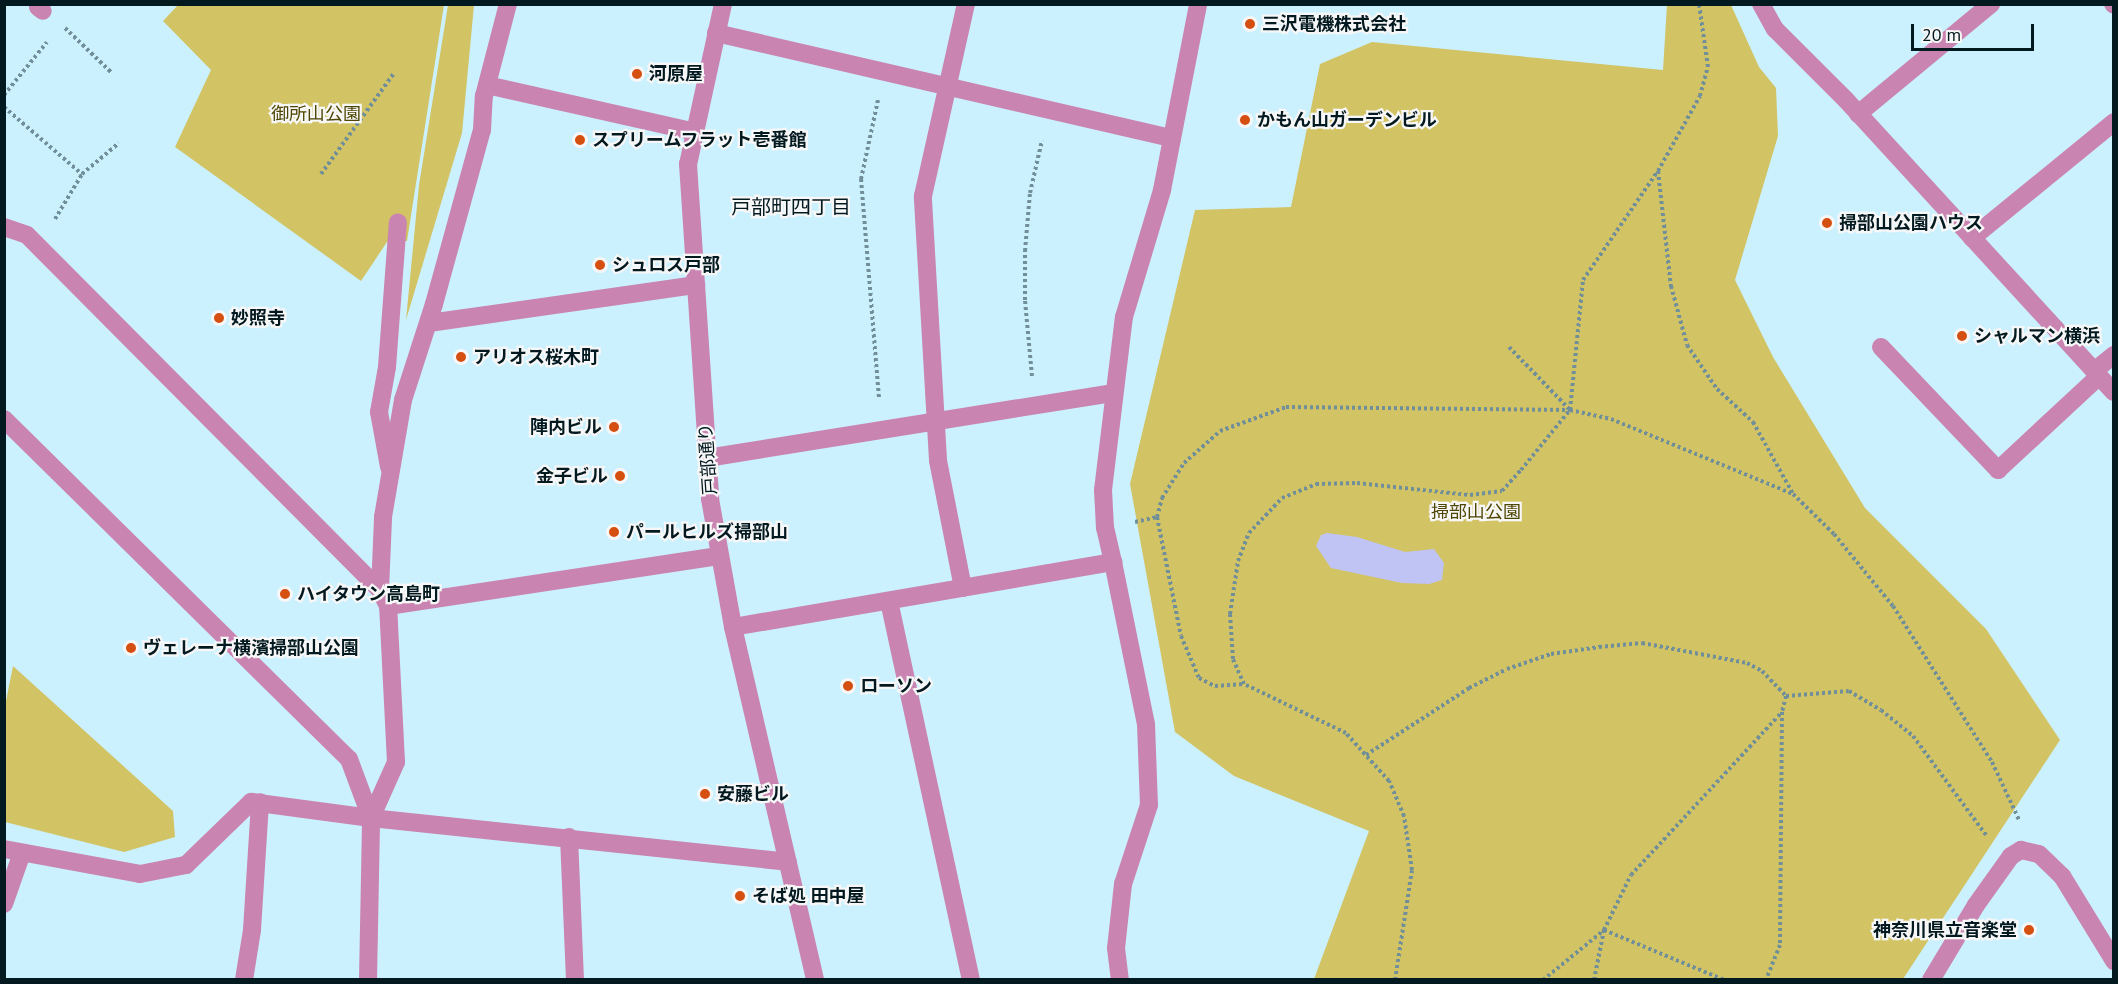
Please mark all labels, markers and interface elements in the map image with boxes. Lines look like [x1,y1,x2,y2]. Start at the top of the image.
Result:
scale bar [1914,12,2037,50]
place label: 三沢電機株式会社 [1262,13,1406,35]
marker: 三沢電機株式会社 [1243,17,1257,31]
text: 20 m [1922,23,1961,46]
place label: 河原屋 [649,63,703,85]
marker: 河原屋 [630,67,644,81]
park label: 御所山公園 [271,103,361,125]
place label: かもん山ガーデンビル [1257,109,1437,131]
marker: かもん山ガーデンビル [1238,113,1252,127]
place label: スプリームフラット壱番館 [592,129,808,151]
marker: スプリームフラット壱番館 [573,133,587,147]
district label: 戸部町四丁目 [731,195,851,219]
place label: 掃部山公園ハウス [1839,212,1983,234]
marker: 掃部山公園ハウス [1820,216,1834,230]
place label: シュロス戸部 [612,254,720,276]
marker: シュロス戸部 [593,258,607,272]
place label: 妙照寺 [231,307,285,329]
marker: 妙照寺 [212,311,226,325]
place label: シャルマン横浜 [1974,325,2100,347]
marker: シャルマン横浜 [1955,329,1969,343]
place label: アリオス桜木町 [473,346,599,368]
marker: アリオス桜木町 [454,350,468,364]
place label: 陣内ビル [530,416,602,438]
marker: 陣内ビル [607,420,621,434]
street label: 戸部通り [695,422,721,496]
place label: 金子ビル [536,465,608,487]
marker: 金子ビル [613,469,627,483]
park label: 掃部山公園 [1431,501,1521,523]
place label: パールヒルズ掃部山 [626,521,788,543]
marker: パールヒルズ掃部山 [607,525,621,539]
place label: ハイタウン高島町 [297,583,441,605]
marker: ハイタウン高島町 [278,587,292,601]
place label: ヴェレーナ横濱掃部山公園 [143,637,359,659]
marker: ヴェレーナ横濱掃部山公園 [124,641,138,655]
place label: ローソン [860,675,932,697]
marker: ローソン [841,679,855,693]
place label: 安藤ビル [717,783,789,805]
marker: 安藤ビル [698,787,712,801]
place label: そば処 田中屋 [752,885,865,907]
marker: そば処 田中屋 [733,889,747,903]
place label: 神奈川県立音楽堂 [1873,919,2017,941]
marker: 神奈川県立音楽堂 [2022,923,2036,937]

